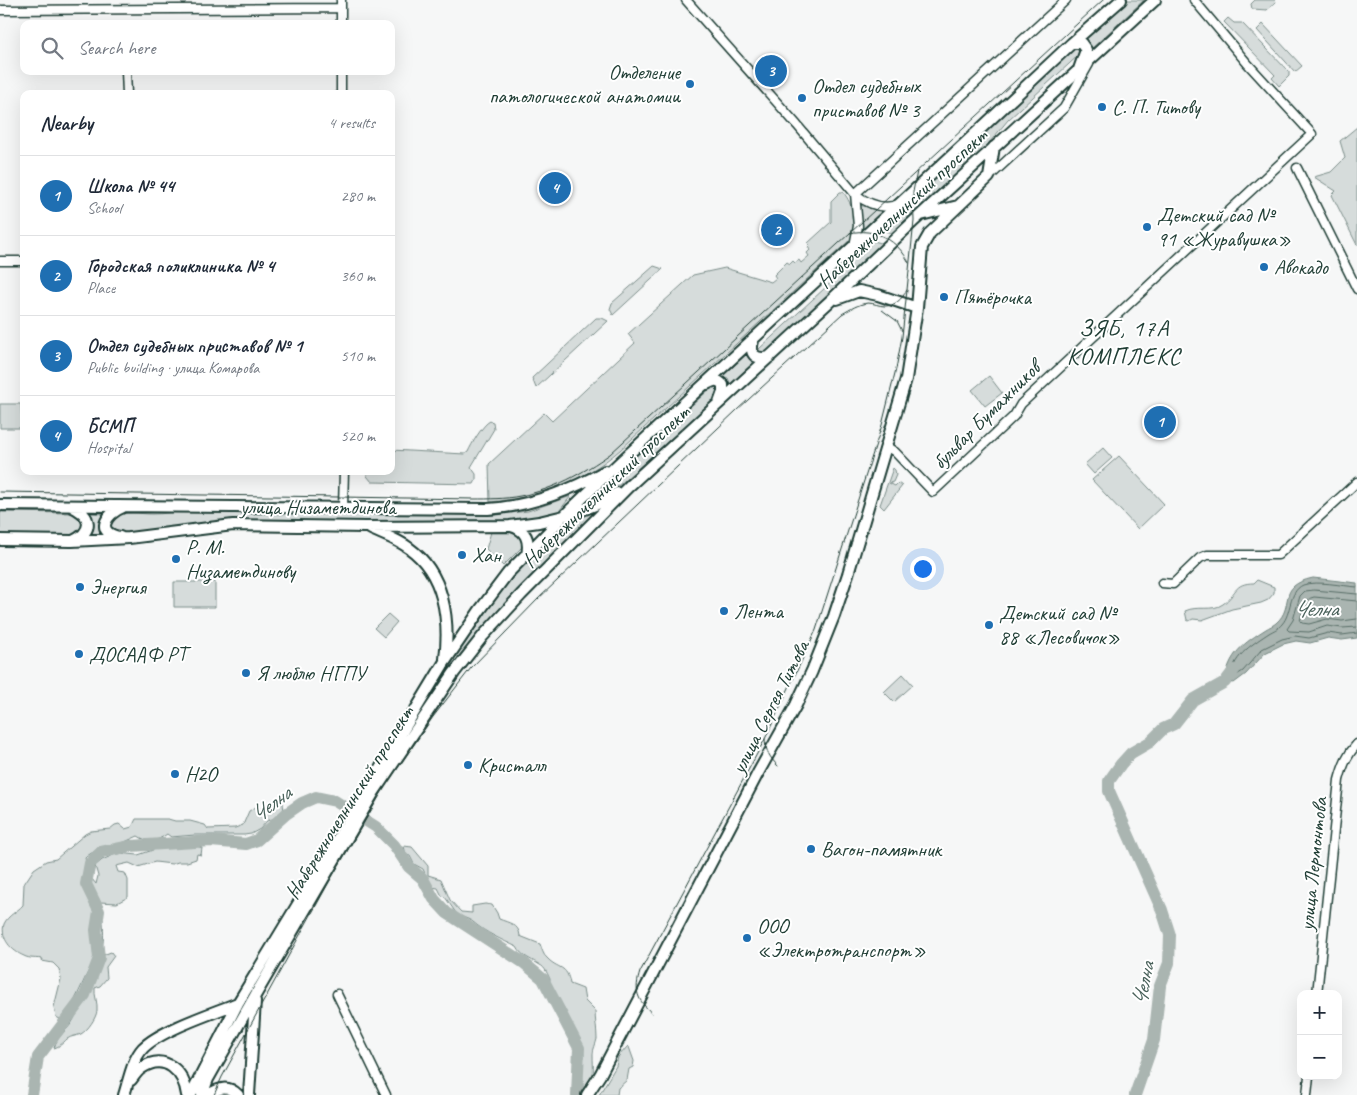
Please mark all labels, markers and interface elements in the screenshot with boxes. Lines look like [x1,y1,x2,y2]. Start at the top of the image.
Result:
search box [20,20,395,75]
icon: search [38,34,66,62]
text: Search here [78,36,155,60]
pin: 3 [755,52,787,90]
place label: Отделение патологической анатомии [489,59,682,109]
place label: Отдел судебных приставов № 3 [812,73,922,123]
marker: Отделение патологической анатомии [684,78,696,90]
marker: Отдел судебных приставов № 3 [796,92,808,104]
place label: С. П. Титову [1112,94,1202,120]
marker: С. П. Титову [1096,101,1108,113]
text: Nearby [40,110,93,136]
text: 4 results [328,113,375,133]
street label: Набережночелнинский проспект [811,121,993,294]
pin: 4 [539,169,571,207]
text: Школа № 44 [87,174,174,198]
text: 1 [52,186,60,206]
text: 280 m [341,186,375,206]
text: School [87,198,121,218]
place label: Детский сад № 91 «Журавушка» [1157,202,1291,252]
pin: 2 [761,211,793,249]
marker: Детский сад № 91 «Журавушка» [1141,221,1153,233]
text: Городская поликлиника № 4 [87,254,275,278]
place label: Авокадо [1274,254,1330,280]
marker: Авокадо [1258,261,1270,273]
text: 2 [52,266,60,286]
text: 360 m [341,266,375,286]
text: Place [87,278,115,298]
place label: Пятёрочка [954,284,1033,310]
marker: Пятёрочка [938,291,950,303]
district label: ЗЯБ, 17А КОМПЛЕКС [1067,313,1183,371]
text: Отдел судебных приставов № 1 [87,334,303,358]
text: 3 [52,346,60,366]
text: 510 m [341,346,375,366]
street label: бульвар Бумажников [926,352,1049,475]
text: Public building · улица Комарова [87,358,259,378]
street label: Набережночелнинский проспект [517,398,696,573]
pin: 1 [1144,403,1176,441]
text: БСМП [87,414,134,438]
text: 4 [52,426,60,446]
text: 520 m [341,426,375,446]
text: Hospital [87,438,131,458]
street label: улица Низаметдинова [238,494,398,520]
place label: Р. М. Низаметдинову [186,534,297,585]
place label: Хан [472,542,502,568]
marker: Хан [456,549,468,561]
marker: Р. М. Низаметдинову [170,553,182,565]
your location [910,556,936,582]
place label: Энергия [90,574,147,600]
marker: Энергия [74,581,86,593]
water label: Челна [1294,595,1340,623]
place label: Лента [734,598,785,624]
place label: Детский сад № 88 «Лесовичок» [999,600,1120,650]
marker: Лента [718,605,730,617]
marker: Детский сад № 88 «Лесовичок» [983,619,995,631]
street label: улица Сергея Титова [724,634,816,780]
place label: ДОСААФ РТ [89,641,192,667]
marker: ДОСААФ РТ [73,648,85,660]
place label: Я люблю НГПУ [256,660,369,686]
marker: Я люблю НГПУ [240,667,252,679]
street label: Набережночелнинский проспект [279,699,420,904]
place label: Кристалл [478,752,547,778]
marker: Кристалл [462,759,474,771]
place label: H2O [185,761,219,787]
marker: H2O [169,768,181,780]
water label: Челна [245,778,299,828]
street label: улица Лермонтова [1293,794,1333,934]
place label: Вагон-памятник [821,836,943,862]
marker: Вагон-памятник [805,843,817,855]
place label: ООО «Электротранспорт» [757,913,926,963]
marker: ООО «Электротранспорт» [741,932,753,944]
water label: Челна [1125,958,1161,1008]
map controls [1297,990,1342,1080]
button: + [1297,990,1342,1035]
button: − [1297,1035,1342,1080]

